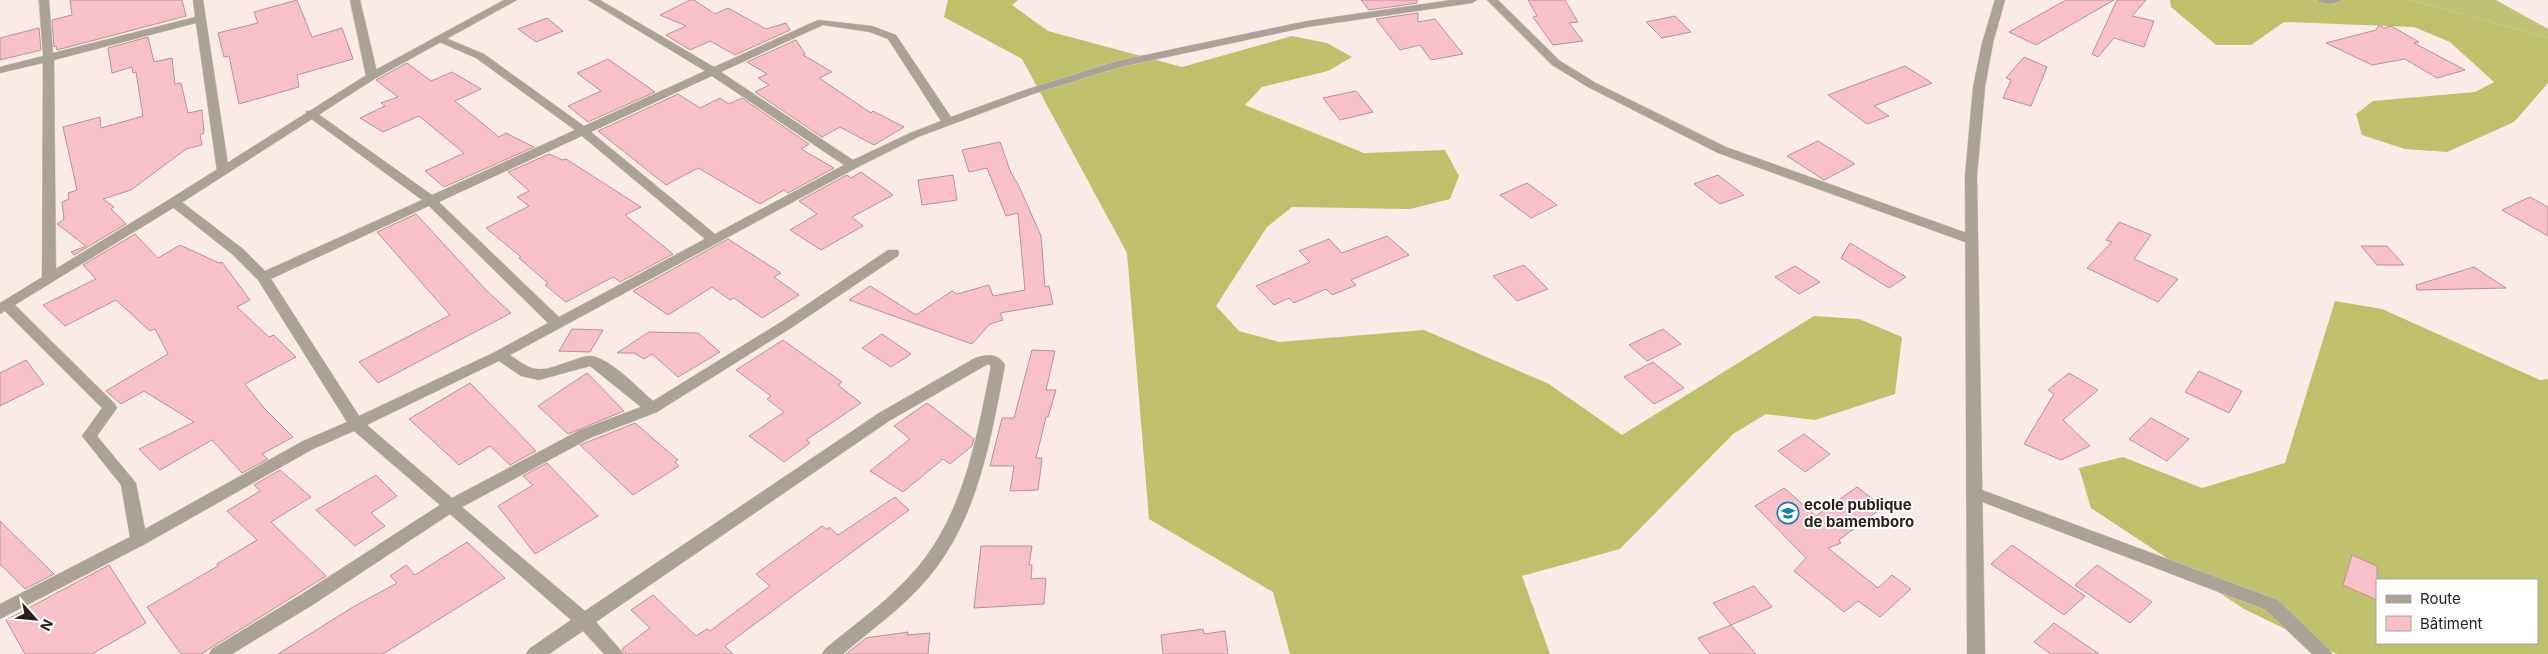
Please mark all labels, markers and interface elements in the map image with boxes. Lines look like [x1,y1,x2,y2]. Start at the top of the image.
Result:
place label: ecole publique de bamemboro [1804,495,1914,531]
school or university icon: ecole publique de bamemboro [1776,501,1800,525]
legend [2376,579,2538,644]
text: Route [2420,589,2461,608]
north arrow [10,594,60,644]
text: Bâtiment [2420,614,2483,633]
text: N [37,617,57,634]

